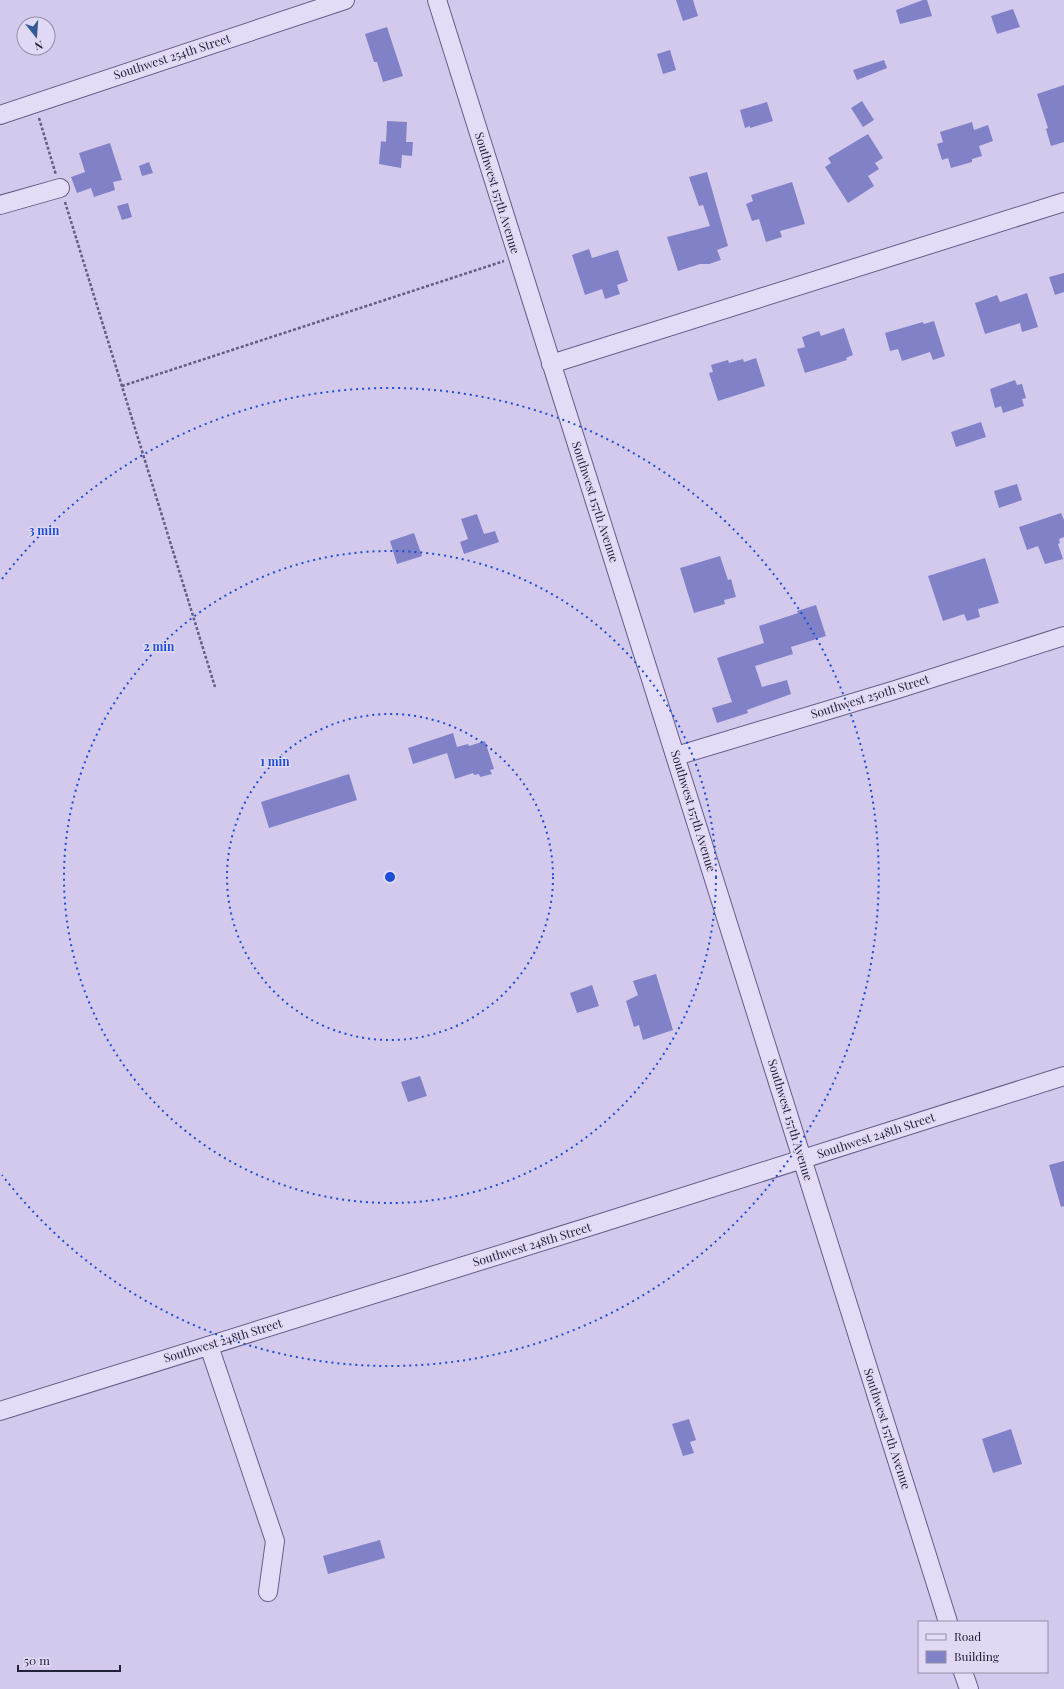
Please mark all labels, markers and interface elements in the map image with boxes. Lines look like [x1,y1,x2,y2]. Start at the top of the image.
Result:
north arrow [16,16,56,56]
street label: Southwest 254th Street [111,29,233,83]
text: N [33,38,45,54]
street label: Southwest 157th Avenue [472,130,524,256]
street label: Southwest 157th Avenue [569,439,623,564]
text: 3 min [29,522,60,538]
text: 2 min [144,638,175,654]
street label: Southwest 250th Street [808,670,932,722]
street label: Southwest 157th Avenue [668,748,720,874]
text: 1 min [260,753,290,769]
centre of rings [383,870,397,884]
street label: Southwest 157th Avenue [765,1057,817,1183]
street label: Southwest 248th Street [815,1108,937,1162]
street label: Southwest 248th Street [470,1218,594,1270]
street label: Southwest 248th Street [161,1314,285,1366]
street label: Southwest 157th Avenue [861,1366,915,1491]
legend [918,1621,1048,1673]
text: Road [954,1628,981,1644]
scale bar [18,1647,120,1673]
text: Building [954,1648,1000,1664]
text: 50 m [24,1652,50,1668]

